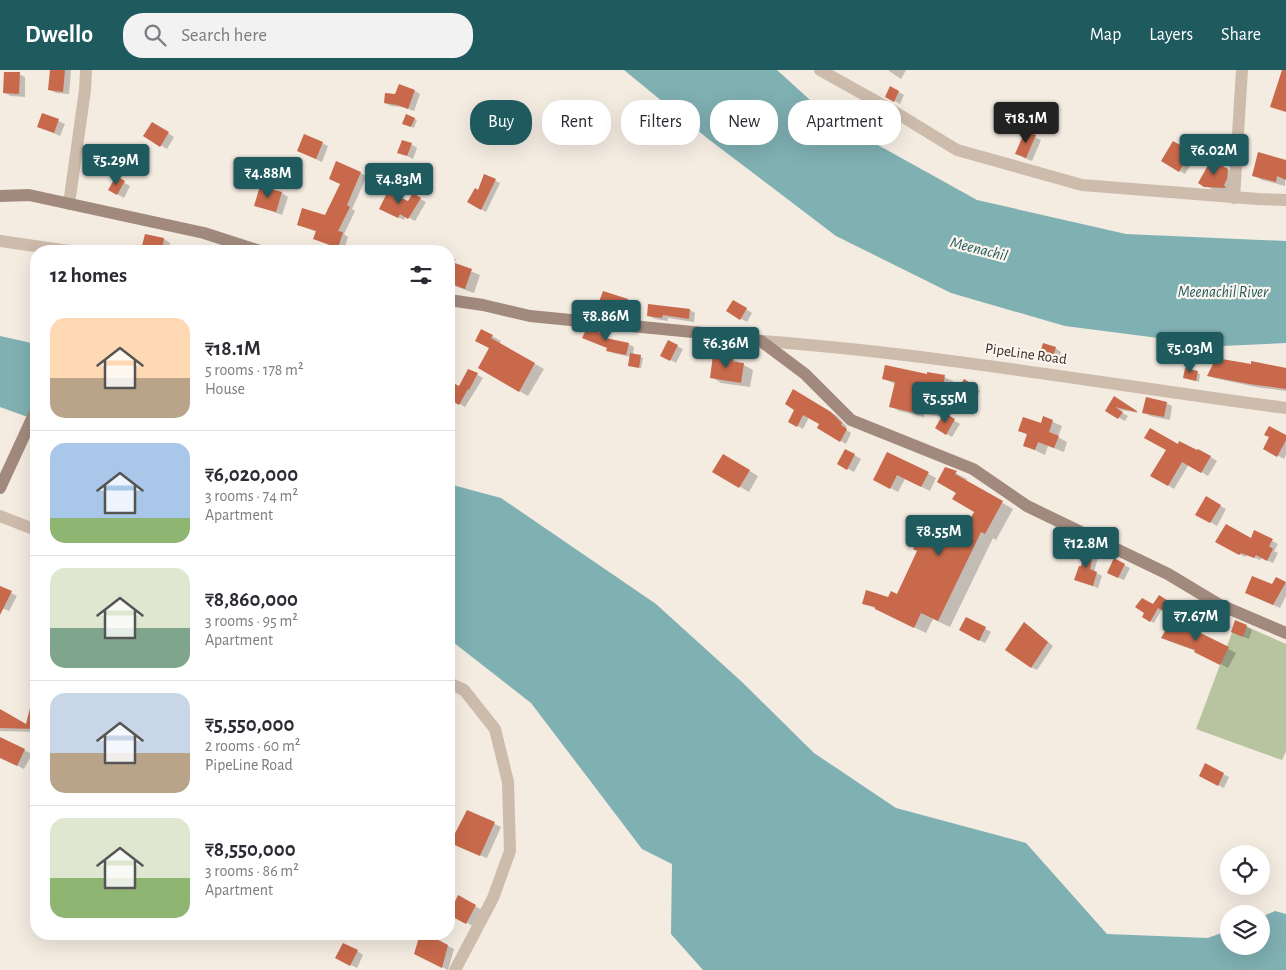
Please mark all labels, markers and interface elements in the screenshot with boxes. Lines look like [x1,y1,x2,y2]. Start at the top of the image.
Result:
search box [123,13,473,58]
icon: search [141,21,169,49]
text: Dwello [25,23,93,47]
text: Search here [181,26,267,45]
text: Map [1090,26,1121,44]
text: Layers [1149,26,1193,44]
text: Share [1221,26,1261,44]
chip: Buy [470,100,532,145]
chip: Rent [542,100,611,145]
chip: Filters [621,100,700,145]
chip: New [710,100,778,145]
chip: Apartment [788,100,901,145]
pin: ₹18.1M [985,102,1067,144]
text: ₹18.1M [1005,110,1047,126]
pin: ₹6.02M [1173,134,1255,176]
text: ₹6.02M [1191,142,1237,158]
pin: ₹5.29M [75,144,157,186]
text: ₹5.29M [93,152,139,168]
pin: ₹4.88M [227,156,309,199]
pin: ₹4.83M [358,162,440,205]
text: ₹4.88M [245,165,291,181]
text: ₹4.83M [376,171,422,187]
water label: Meenachil [949,234,1009,264]
icon: filters [407,261,435,289]
text: 12 homes [50,265,127,286]
water label: Meenachil River [1178,284,1269,300]
pin: ₹8.86M [565,300,647,342]
text: ₹8.86M [583,308,629,324]
pin: ₹6.36M [685,326,767,369]
pin: ₹5.03M [1149,332,1231,374]
text: ₹6.36M [703,335,749,351]
icon: home [90,338,150,398]
text: ₹18.1M [205,338,261,359]
text: ₹5.03M [1167,340,1213,356]
street label: PipeLine Road [984,341,1068,367]
text: 5 rooms · 178 m² [205,362,303,378]
text: House [205,381,245,397]
pin: ₹5.55M [904,382,986,424]
text: ₹5.55M [923,390,967,406]
icon: home [90,463,150,523]
text: ₹6,020,000 [205,464,298,485]
text: 3 rooms · 74 m² [205,488,298,504]
text: Apartment [205,507,273,523]
pin: ₹8.55M [898,514,980,557]
text: ₹8.55M [917,523,961,539]
pin: ₹12.8M [1045,526,1127,569]
text: ₹12.8M [1064,535,1108,551]
icon: home [90,588,150,648]
text: ₹8,860,000 [205,589,298,610]
pin: ₹7.67M [1155,600,1237,642]
text: ₹7.67M [1174,608,1218,624]
text: 3 rooms · 95 m² [205,613,298,629]
text: Apartment [205,632,273,648]
icon: home [90,713,150,773]
text: ₹5,550,000 [205,714,294,735]
text: 2 rooms · 60 m² [205,738,300,754]
text: PipeLine Road [205,757,293,773]
icon: home [90,838,150,898]
text: ₹8,550,000 [205,839,296,860]
map controls [1220,845,1270,955]
button: locate [1220,845,1270,895]
text: 3 rooms · 86 m² [205,863,299,879]
text: Apartment [205,882,273,898]
button: layers [1220,905,1270,955]

